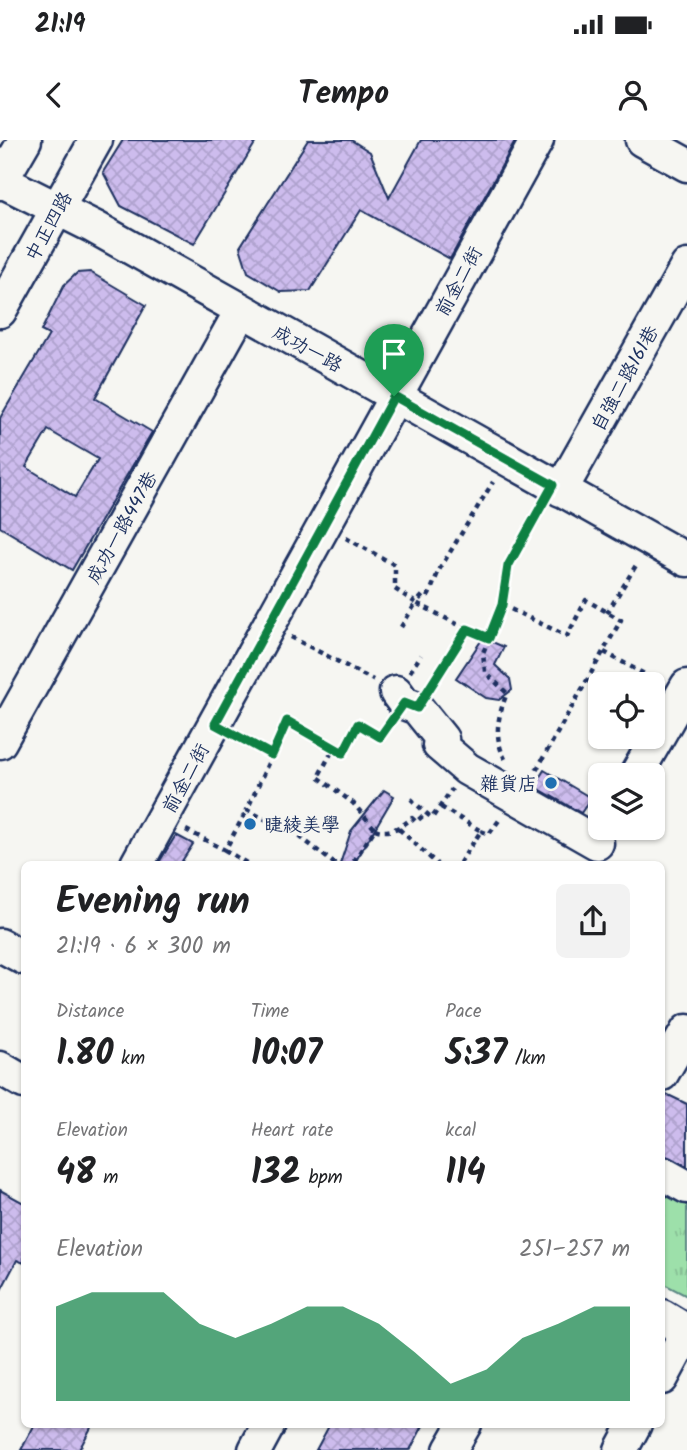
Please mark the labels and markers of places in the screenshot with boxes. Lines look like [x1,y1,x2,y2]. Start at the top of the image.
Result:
pin [364,324,424,396]
place label: 雜貨店 [480,770,537,800]
marker: 雜貨店 [543,775,559,791]
place label: 睫綾美學 [264,811,340,841]
marker: 睫綾美學 [242,816,258,832]

